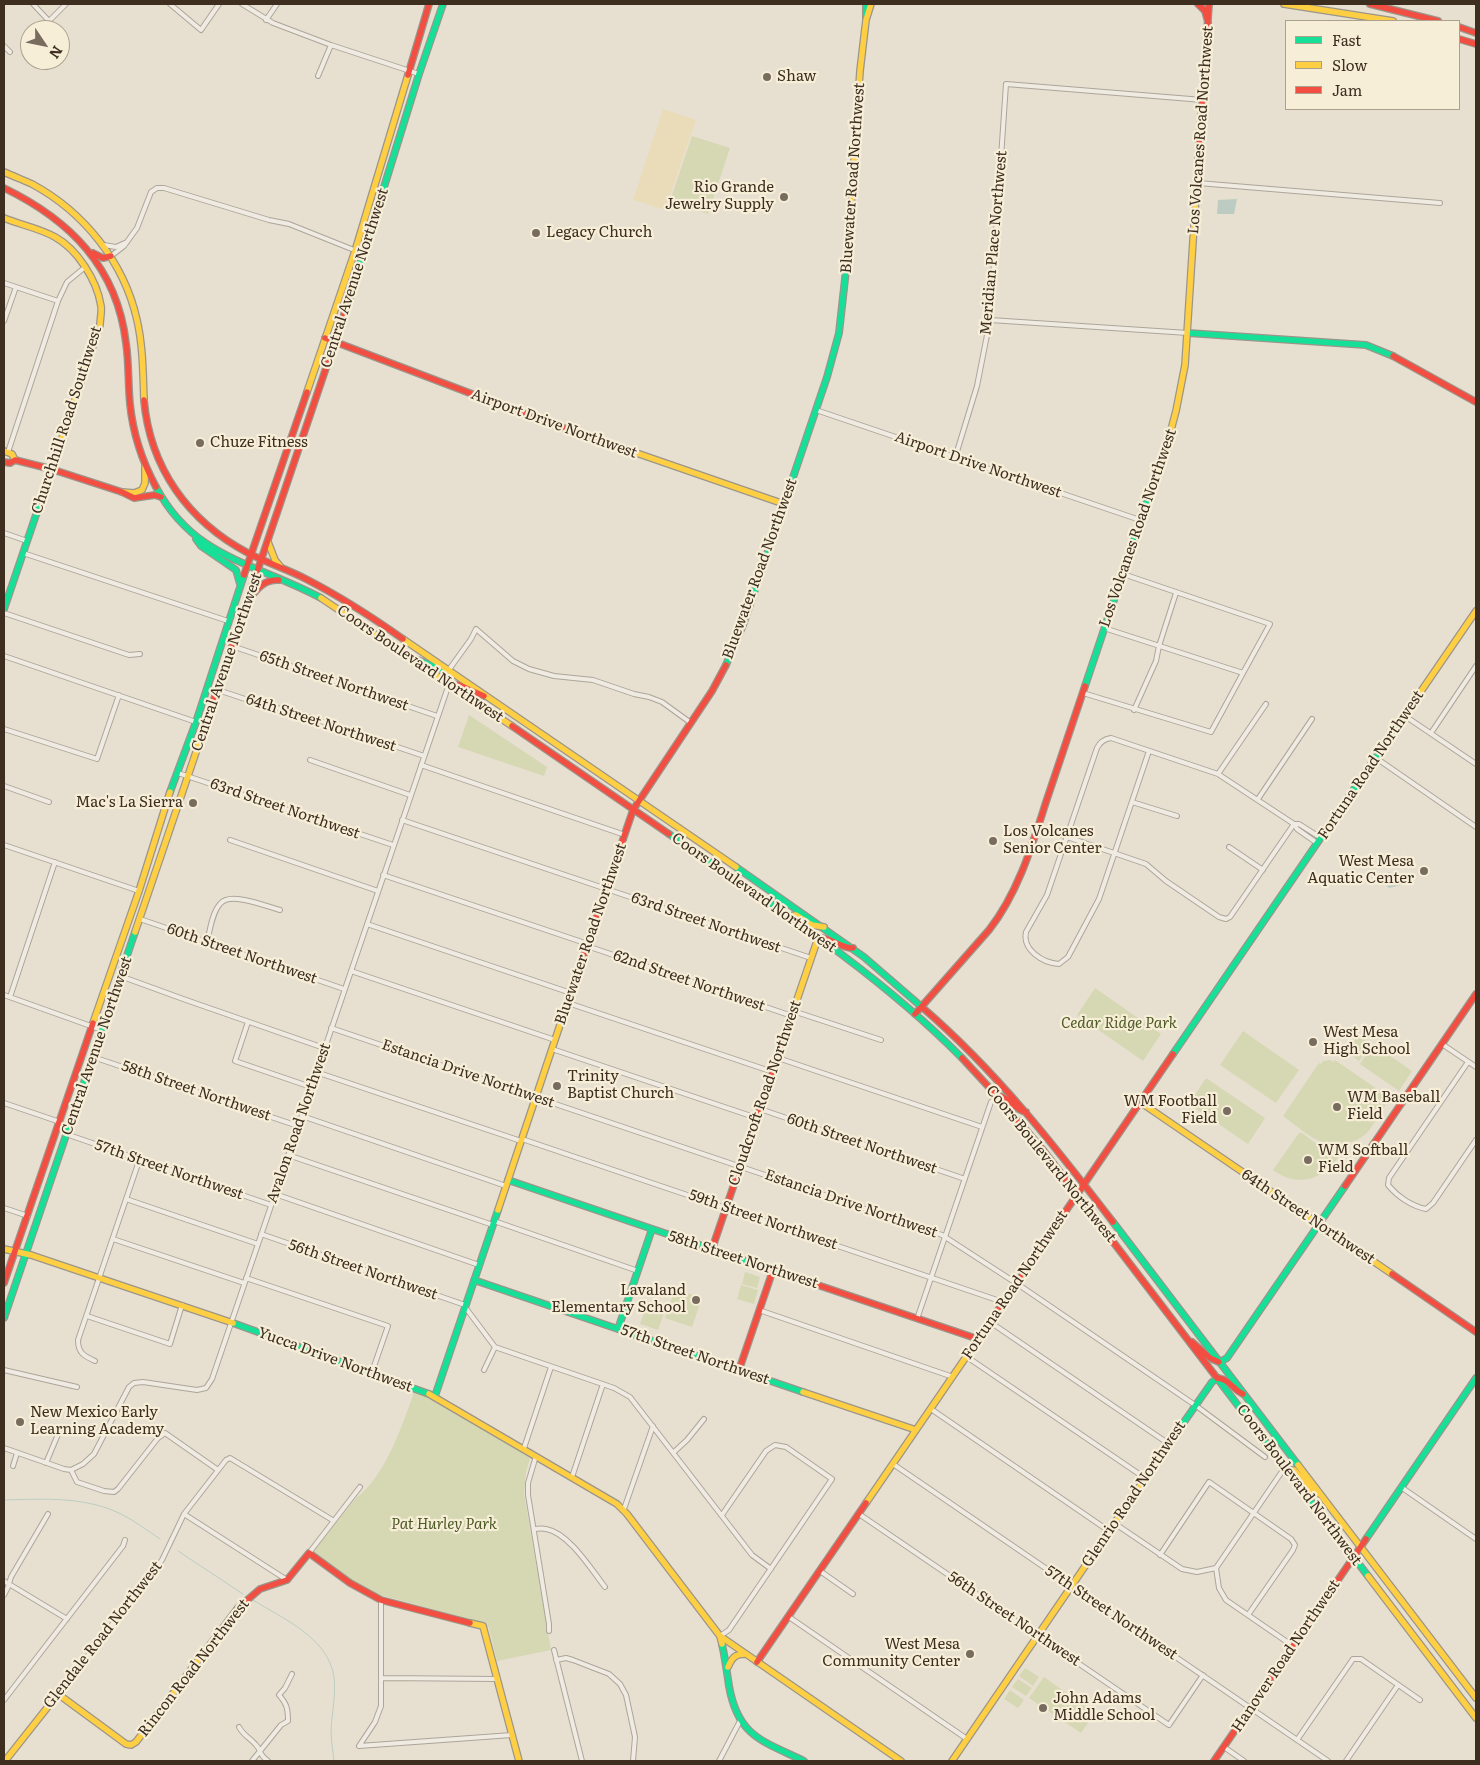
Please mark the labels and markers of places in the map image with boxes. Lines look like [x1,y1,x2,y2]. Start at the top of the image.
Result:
place label: Shaw [777,68,816,86]
marker: Shaw [761,71,773,83]
place label: Rio Grande Jewelry Supply [665,179,774,214]
marker: Rio Grande Jewelry Supply [778,191,790,203]
place label: Legacy Church [546,224,652,242]
marker: Legacy Church [530,227,542,239]
place label: Chuze Fitness [210,434,308,452]
marker: Chuze Fitness [194,437,206,449]
place label: Mac's La Sierra [75,794,183,812]
marker: Mac's La Sierra [187,797,199,809]
place label: Los Volcanes Senior Center [1003,823,1102,858]
marker: Los Volcanes Senior Center [987,835,999,847]
place label: West Mesa Aquatic Center [1307,853,1414,888]
marker: West Mesa Aquatic Center [1418,865,1430,877]
place label: West Mesa High School [1323,1024,1410,1059]
marker: West Mesa High School [1307,1036,1319,1048]
place label: Trinity Baptist Church [567,1068,674,1103]
marker: Trinity Baptist Church [551,1080,563,1092]
place label: WM Baseball Field [1347,1089,1440,1124]
place label: WM Football Field [1124,1093,1217,1128]
marker: WM Baseball Field [1331,1101,1343,1113]
marker: WM Football Field [1221,1105,1233,1117]
place label: WM Softball Field [1318,1142,1408,1177]
marker: WM Softball Field [1302,1154,1314,1166]
place label: Lavaland Elementary School [551,1282,686,1317]
marker: Lavaland Elementary School [690,1294,702,1306]
place label: New Mexico Early Learning Academy [30,1404,164,1439]
marker: New Mexico Early Learning Academy [14,1416,26,1428]
place label: West Mesa Community Center [822,1636,960,1671]
marker: West Mesa Community Center [964,1648,976,1660]
place label: John Adams Middle School [1053,1690,1155,1725]
marker: John Adams Middle School [1037,1702,1049,1714]

